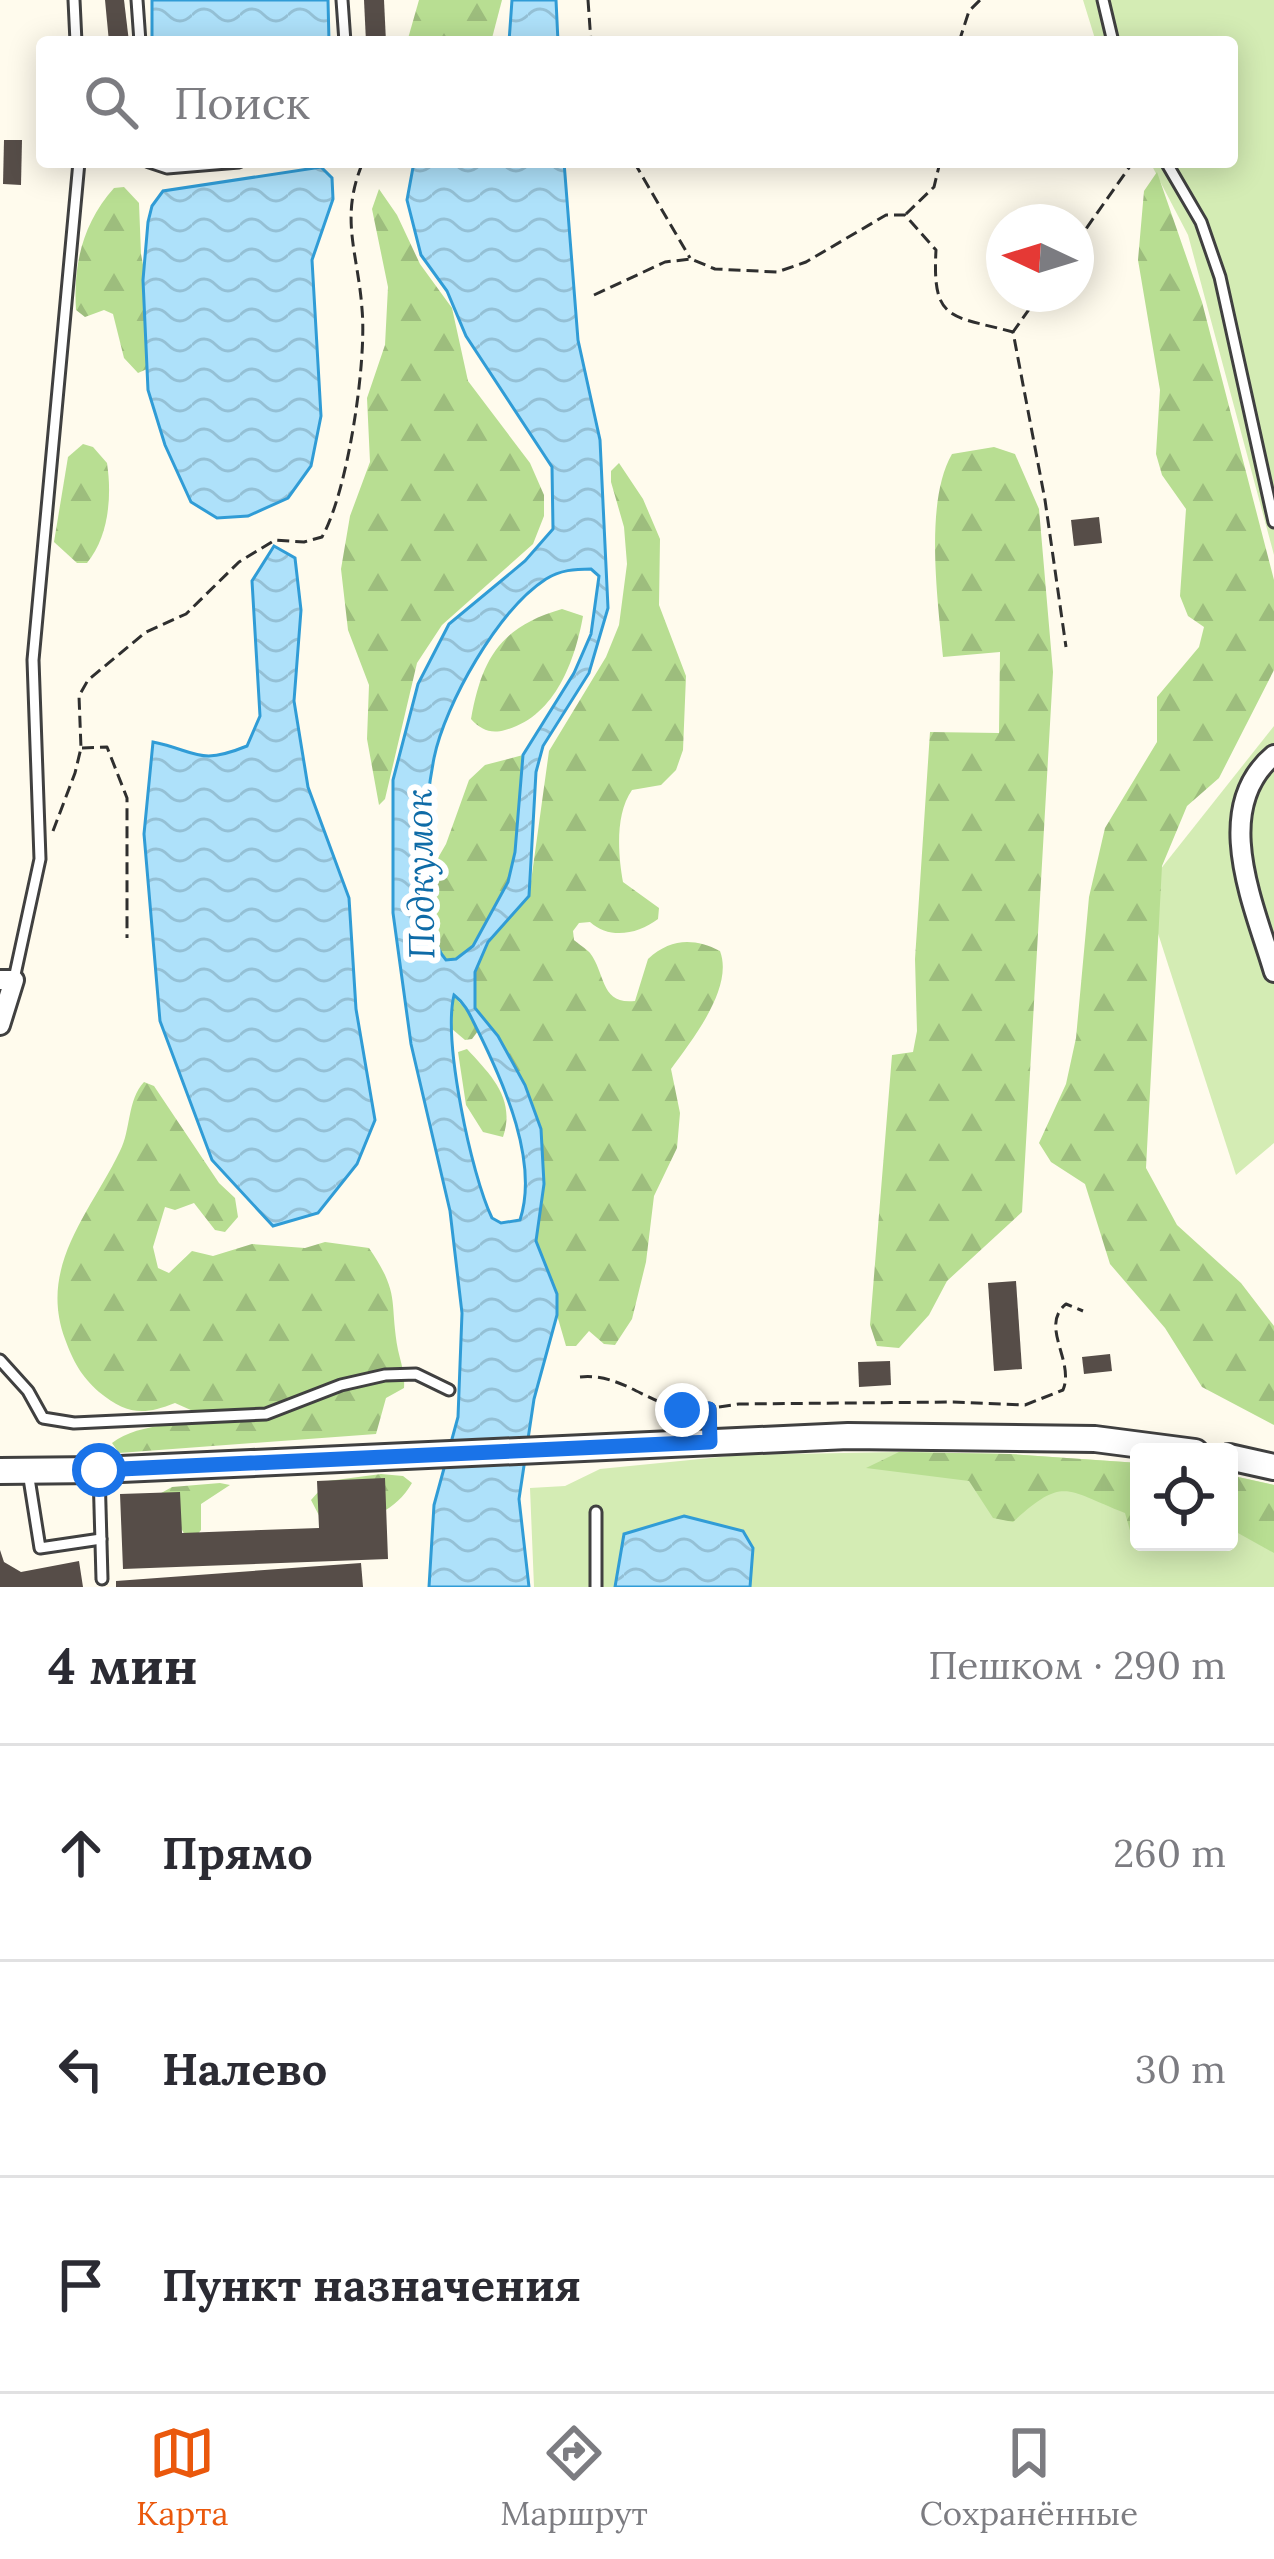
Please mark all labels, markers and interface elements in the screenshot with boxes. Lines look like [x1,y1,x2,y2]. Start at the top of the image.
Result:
search box [36,36,1238,168]
icon: search [78,69,144,135]
text: Поиск [174,74,310,131]
north arrow [986,204,1094,312]
water label: Подкумок [396,788,444,960]
route end [655,1383,709,1437]
route start [72,1443,126,1497]
map controls [1130,1443,1238,1551]
button: locate [1130,1443,1238,1551]
text: 4 мин [48,1633,198,1698]
text: Пешком · 290 m [928,1640,1226,1690]
icon: ahead [48,1820,114,1886]
text: Прямо [162,1824,313,1881]
text: 260 m [1113,1828,1226,1878]
icon: left [48,2036,114,2102]
text: Налево [162,2040,327,2097]
text: 30 m [1135,2044,1226,2094]
icon: arrive [48,2252,114,2318]
text: Пункт назначения [162,2256,581,2313]
tab: Карта [136,2420,229,2534]
tab: Маршрут [500,2420,648,2534]
tab: Сохранённые [920,2420,1138,2534]

